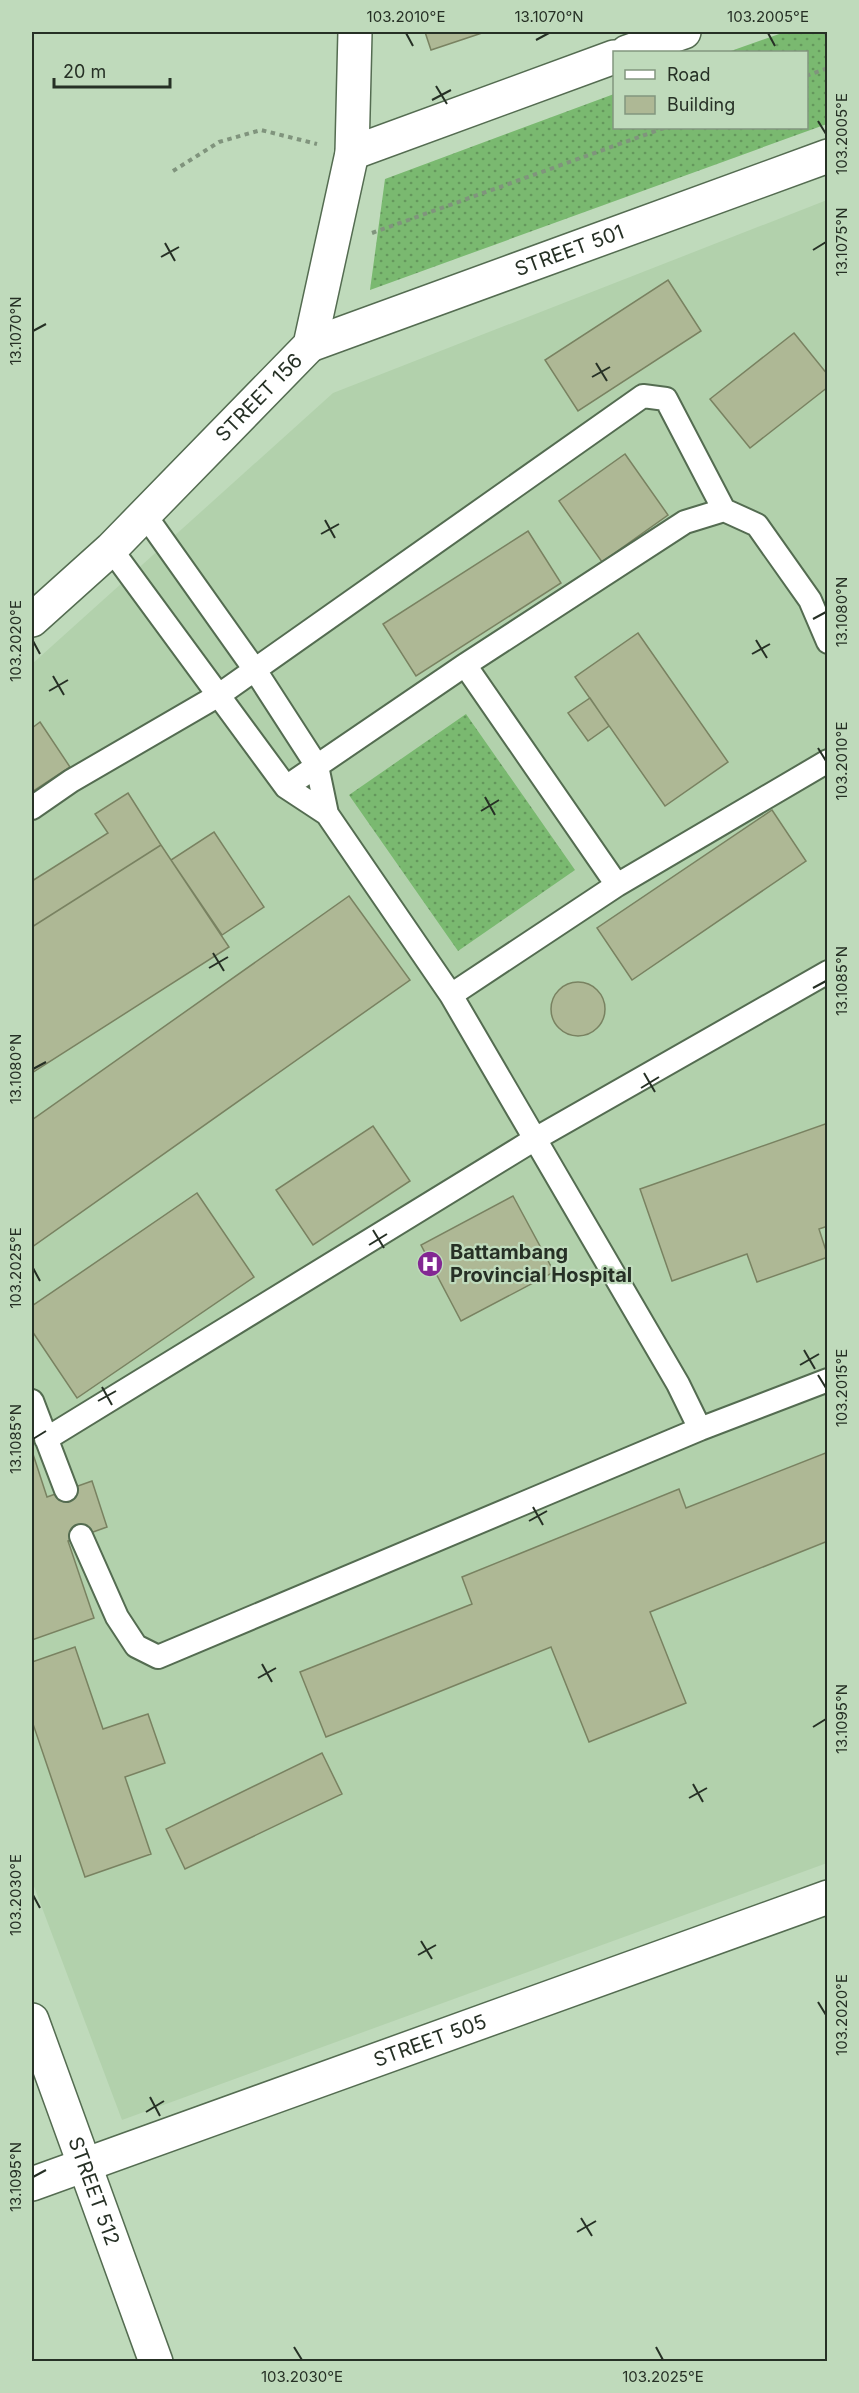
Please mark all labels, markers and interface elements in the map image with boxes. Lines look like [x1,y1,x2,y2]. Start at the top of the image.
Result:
text: 103.2010°E [367,7,445,26]
text: 13.1070°N [514,7,584,26]
text: 103.2005°E [727,7,809,26]
scale bar [54,51,170,89]
legend [613,51,808,129]
text: 20 m [63,61,106,82]
text: Road [667,64,710,85]
text: 103.2005°E [832,93,851,175]
text: Building [667,94,735,115]
text: 13.1075°N [832,208,851,276]
street label: STREET 501 [512,220,627,281]
text: 13.1070°N [6,296,25,366]
street label: STREET 156 [211,348,307,447]
text: 13.1080°N [832,577,851,647]
text: 103.2020°E [6,600,25,682]
text: 103.2010°E [832,722,851,800]
text: 13.1085°N [832,946,851,1016]
text: 13.1080°N [6,1034,25,1104]
text: 103.2025°E [6,1227,25,1309]
place label: Battambang Provincial Hospital [450,1240,632,1287]
hospital icon: Battambang Provincial Hospital [415,1249,445,1279]
text: 103.2015°E [832,1349,851,1427]
text: 13.1085°N [6,1404,25,1474]
text: 13.1095°N [832,1684,851,1754]
text: 103.2030°E [6,1854,25,1936]
text: 103.2020°E [832,1974,851,2056]
street label: STREET 505 [370,2009,490,2072]
street label: STREET 512 [63,2134,125,2249]
text: 13.1095°N [6,2142,25,2212]
text: 103.2030°E [261,2367,343,2386]
text: 103.2025°E [622,2367,704,2386]

